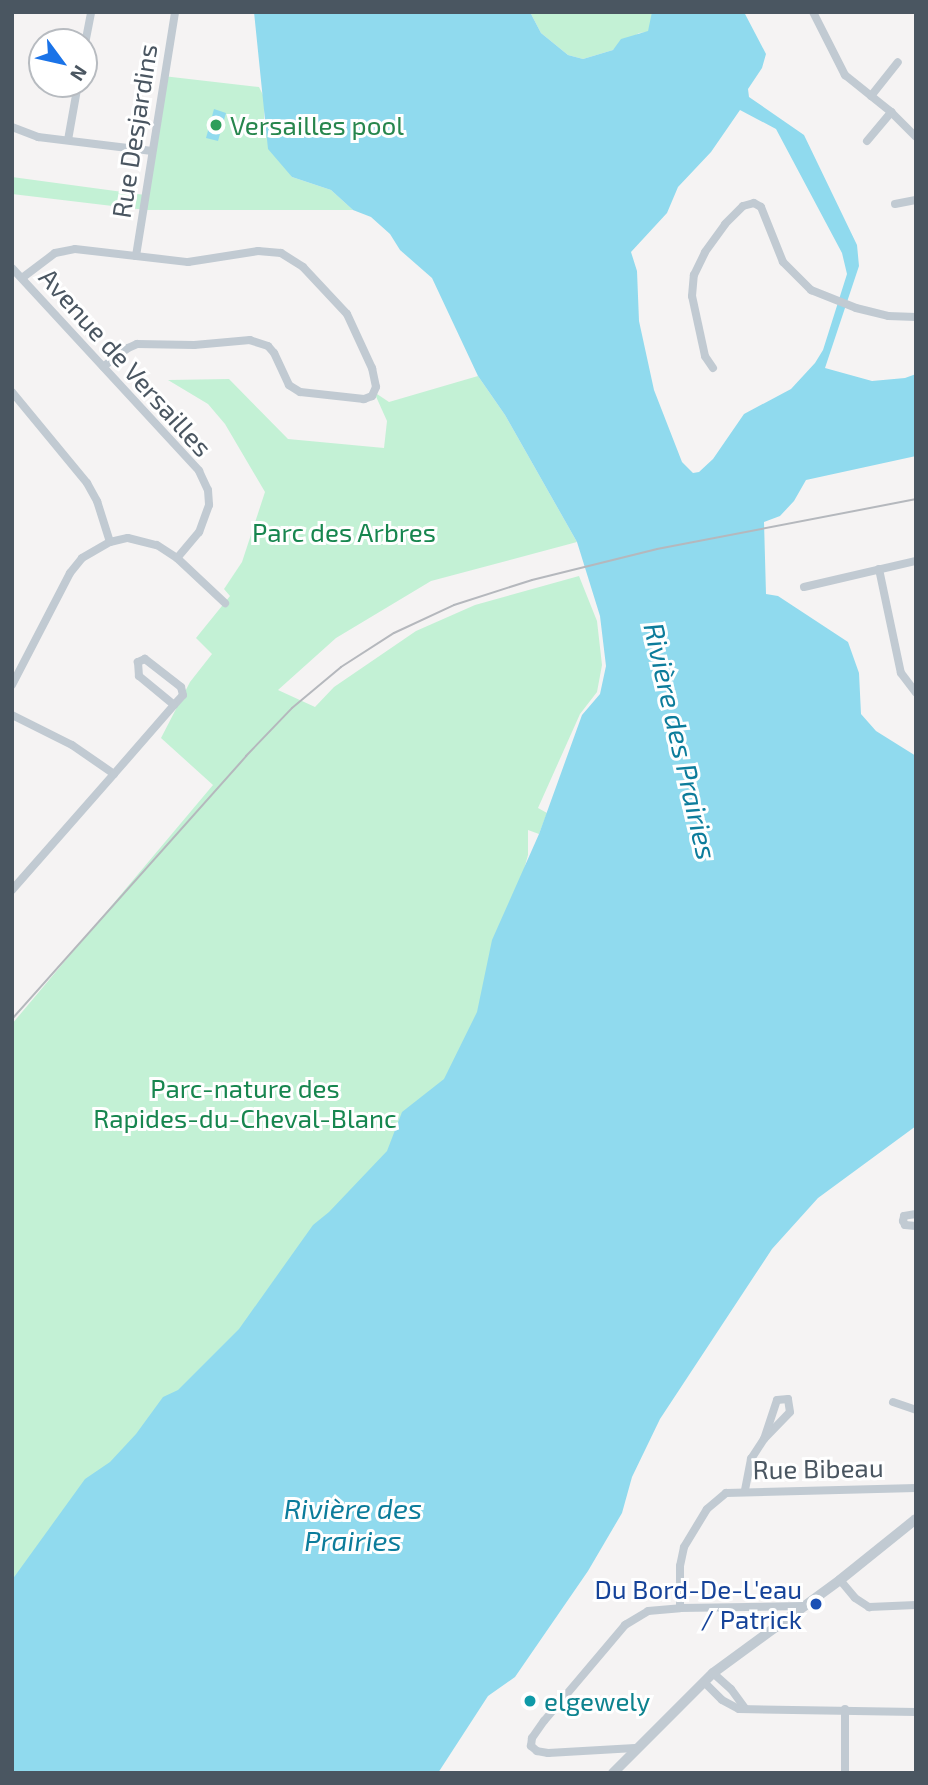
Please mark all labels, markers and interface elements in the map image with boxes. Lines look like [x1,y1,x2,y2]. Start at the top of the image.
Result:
north arrow [28,28,98,98]
street label: Rue Desjardins [105,42,163,220]
text: N [66,62,93,86]
place label: Versailles pool [230,109,404,141]
marker: Versailles pool [208,117,224,133]
street label: Avenue de Versailles [33,261,219,463]
park label: Parc des Arbres [252,516,436,548]
water label: Rivière des Prairies [637,619,725,863]
park label: Parc-nature des Rapides-du-Cheval-Blanc [93,1072,397,1134]
street label: Rue Bibeau [752,1451,884,1485]
water label: Rivière des Prairies [284,1491,422,1557]
place label: Du Bord-De-L'eau / Patrick [594,1573,802,1634]
marker: Du Bord-De-L'eau / Patrick [808,1596,824,1612]
place label: elgewely [544,1685,650,1717]
marker: elgewely [522,1693,538,1709]

